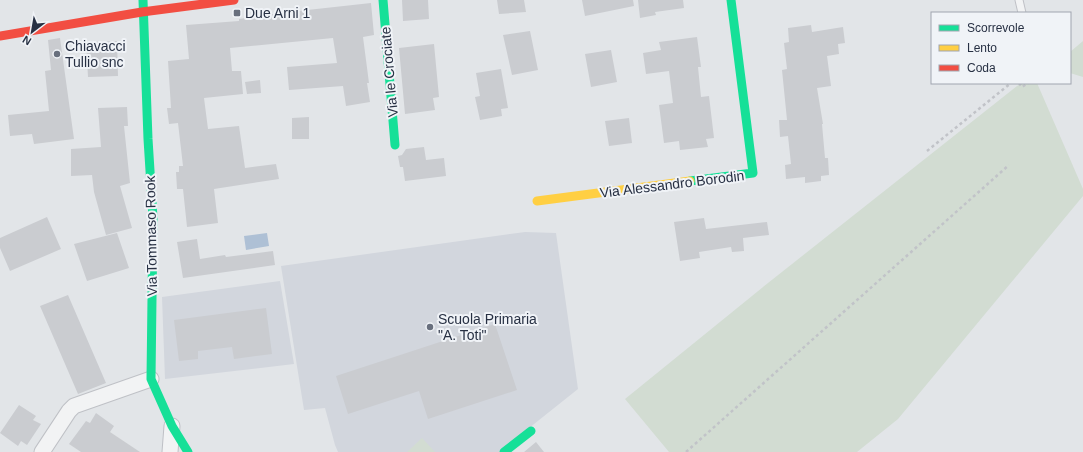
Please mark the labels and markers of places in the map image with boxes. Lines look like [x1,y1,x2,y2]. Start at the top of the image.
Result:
place label: Due Arni 1 [245,5,311,21]
marker: Due Arni 1 [232,8,242,18]
place label: Chiavacci Tullio snc [65,38,126,70]
marker: Chiavacci Tullio snc [52,49,62,59]
place label: Scuola Primaria "A. Toti" [438,311,537,343]
marker: Scuola Primaria "A. Toti" [425,322,435,332]

